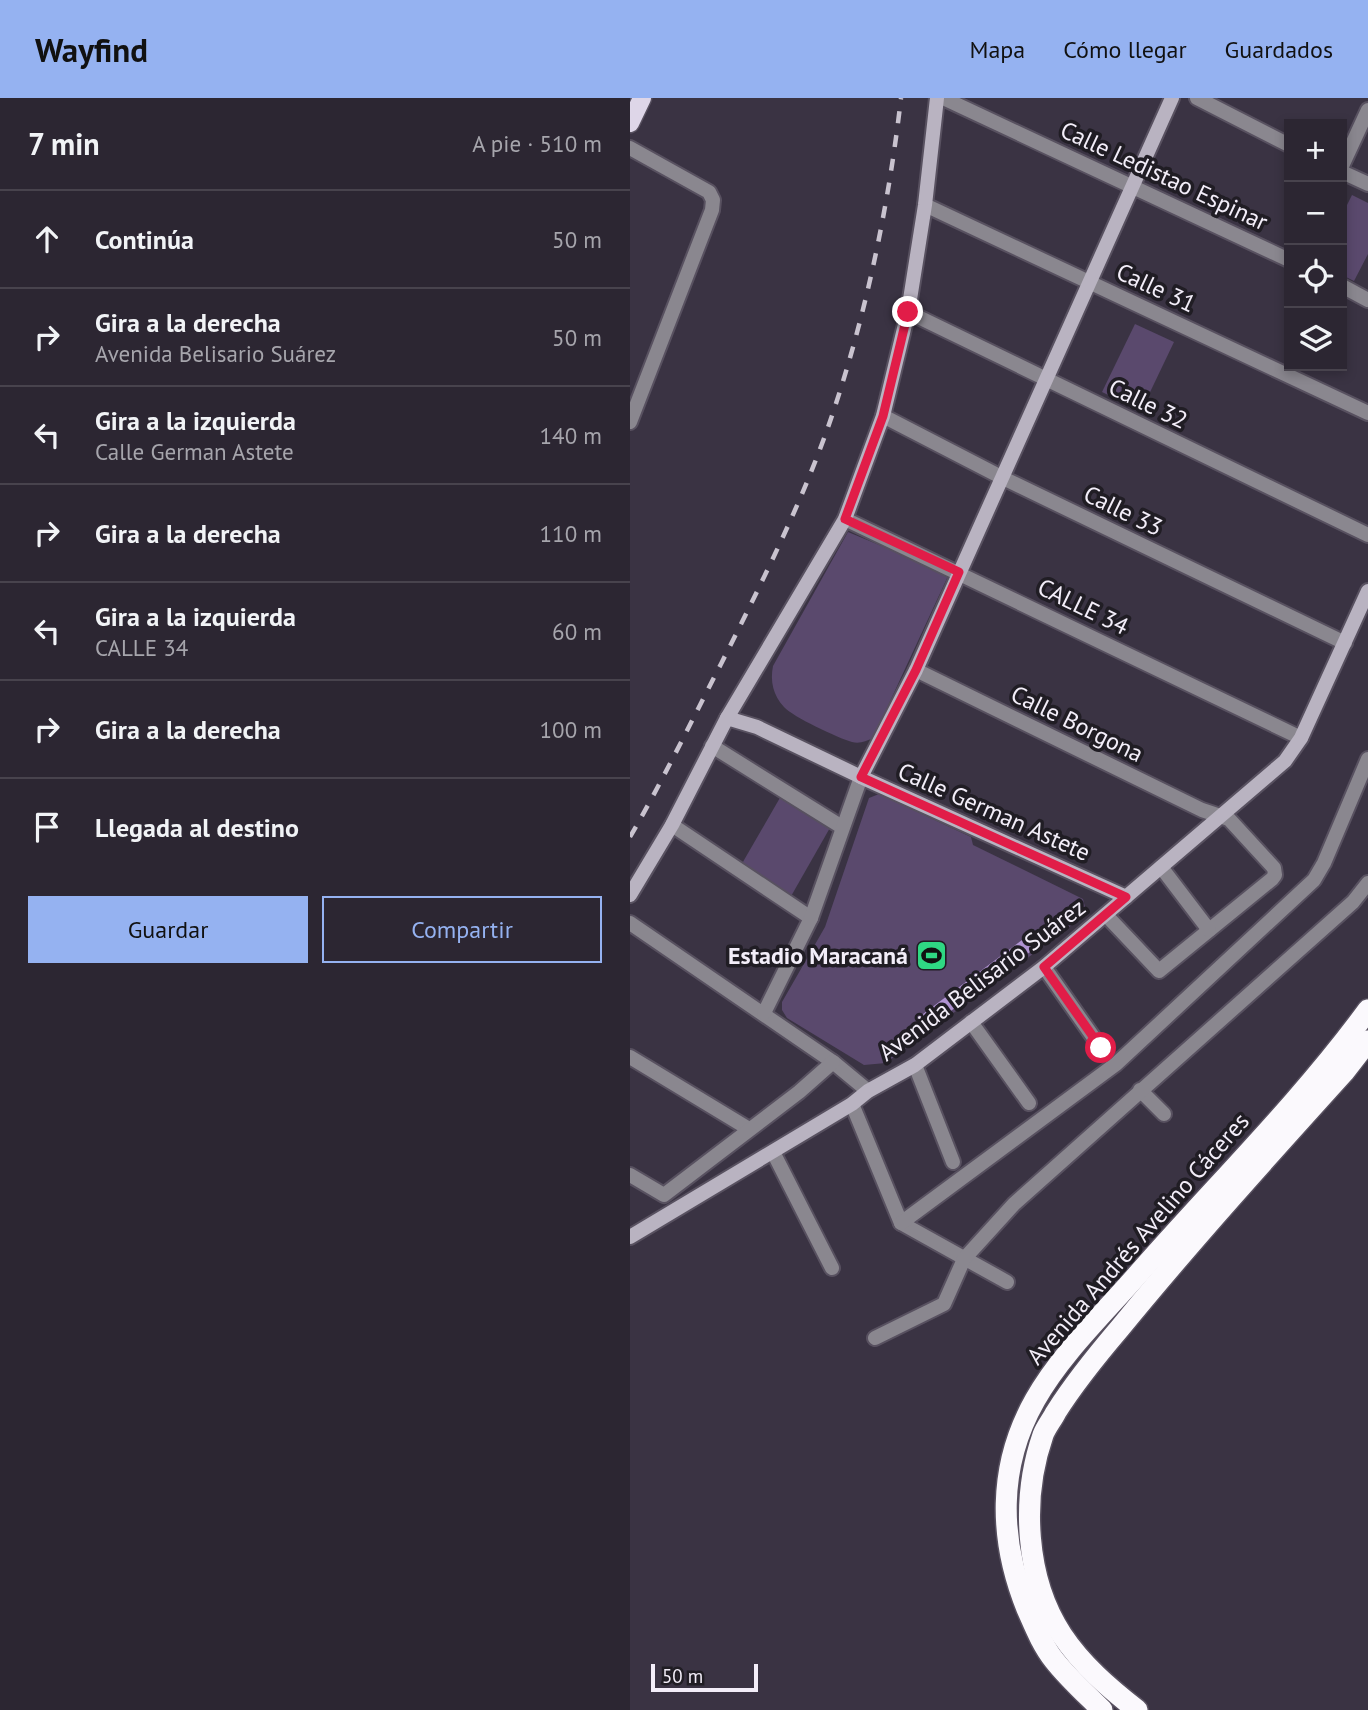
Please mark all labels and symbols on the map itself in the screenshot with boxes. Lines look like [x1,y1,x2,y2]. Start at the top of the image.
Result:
street label: Calle Ledistao Espinar [1056,114,1273,237]
street label: Calle 31 [1112,256,1201,319]
route end [892,296,923,327]
street label: Calle 32 [1104,371,1193,436]
street label: Calle 33 [1079,478,1168,543]
street label: CALLE 34 [1033,571,1134,642]
street label: Calle Borgona [1006,678,1149,769]
street label: Calle German Astete [893,755,1095,868]
street label: Avenida Belisario Suárez [872,892,1091,1068]
sports icon: Estadio Maracaná [914,939,948,973]
place label: Estadio Maracaná [728,940,908,971]
route start [1085,1032,1116,1063]
street label: Avenida Andrés Avelino Cáceres [1020,1106,1256,1371]
scale bar [651,1661,758,1693]

